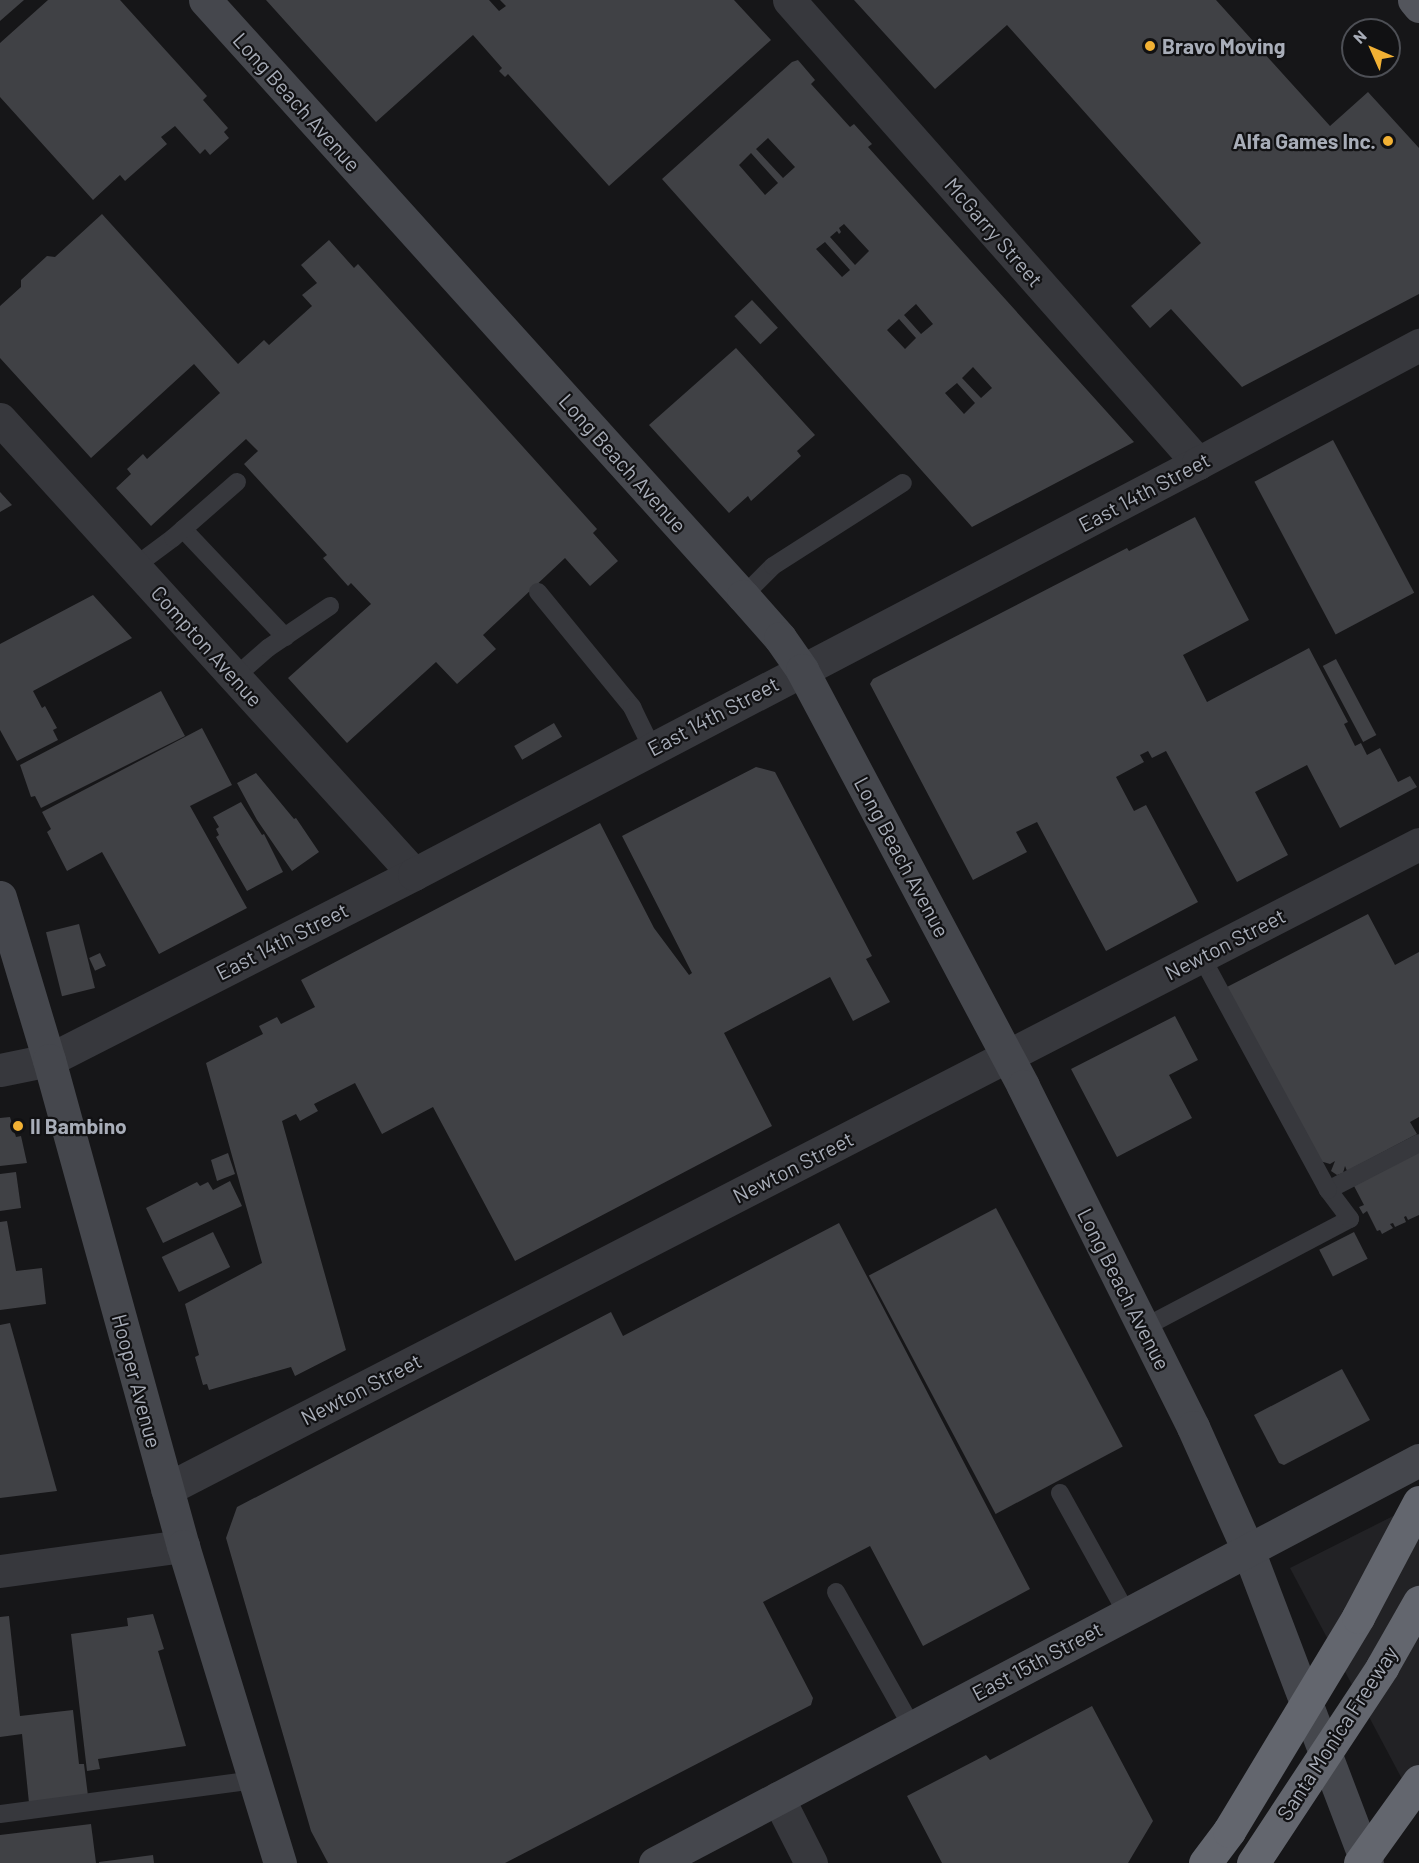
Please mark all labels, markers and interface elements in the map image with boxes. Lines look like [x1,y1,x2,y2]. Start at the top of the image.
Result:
north arrow [1341,18,1401,78]
text: N [1349,26,1370,47]
street label: Long Beach Avenue [228,27,366,177]
place label: Bravo Moving [1162,33,1285,59]
marker: Bravo Moving [1143,39,1157,53]
place label: Alfa Games Inc. [1233,128,1376,154]
marker: Alfa Games Inc. [1381,134,1395,148]
street label: McGarry Street [940,172,1048,292]
street label: Long Beach Avenue [554,388,692,538]
street label: East 14th Street [1074,447,1214,537]
street label: Compton Avenue [146,580,268,712]
street label: East 14th Street [643,671,783,761]
street label: Long Beach Avenue [849,772,955,942]
street label: East 14th Street [212,897,352,985]
street label: Newton Street [1161,903,1289,985]
place label: Il Bambino [30,1113,127,1139]
marker: Il Bambino [11,1119,25,1133]
street label: Newton Street [729,1126,857,1208]
street label: Long Beach Avenue [1072,1204,1176,1374]
street label: Hooper Avenue [107,1311,167,1451]
street label: Newton Street [297,1348,425,1430]
street label: East 15th Street [968,1616,1106,1706]
street label: Santa Monica Freeway [1271,1641,1403,1825]

